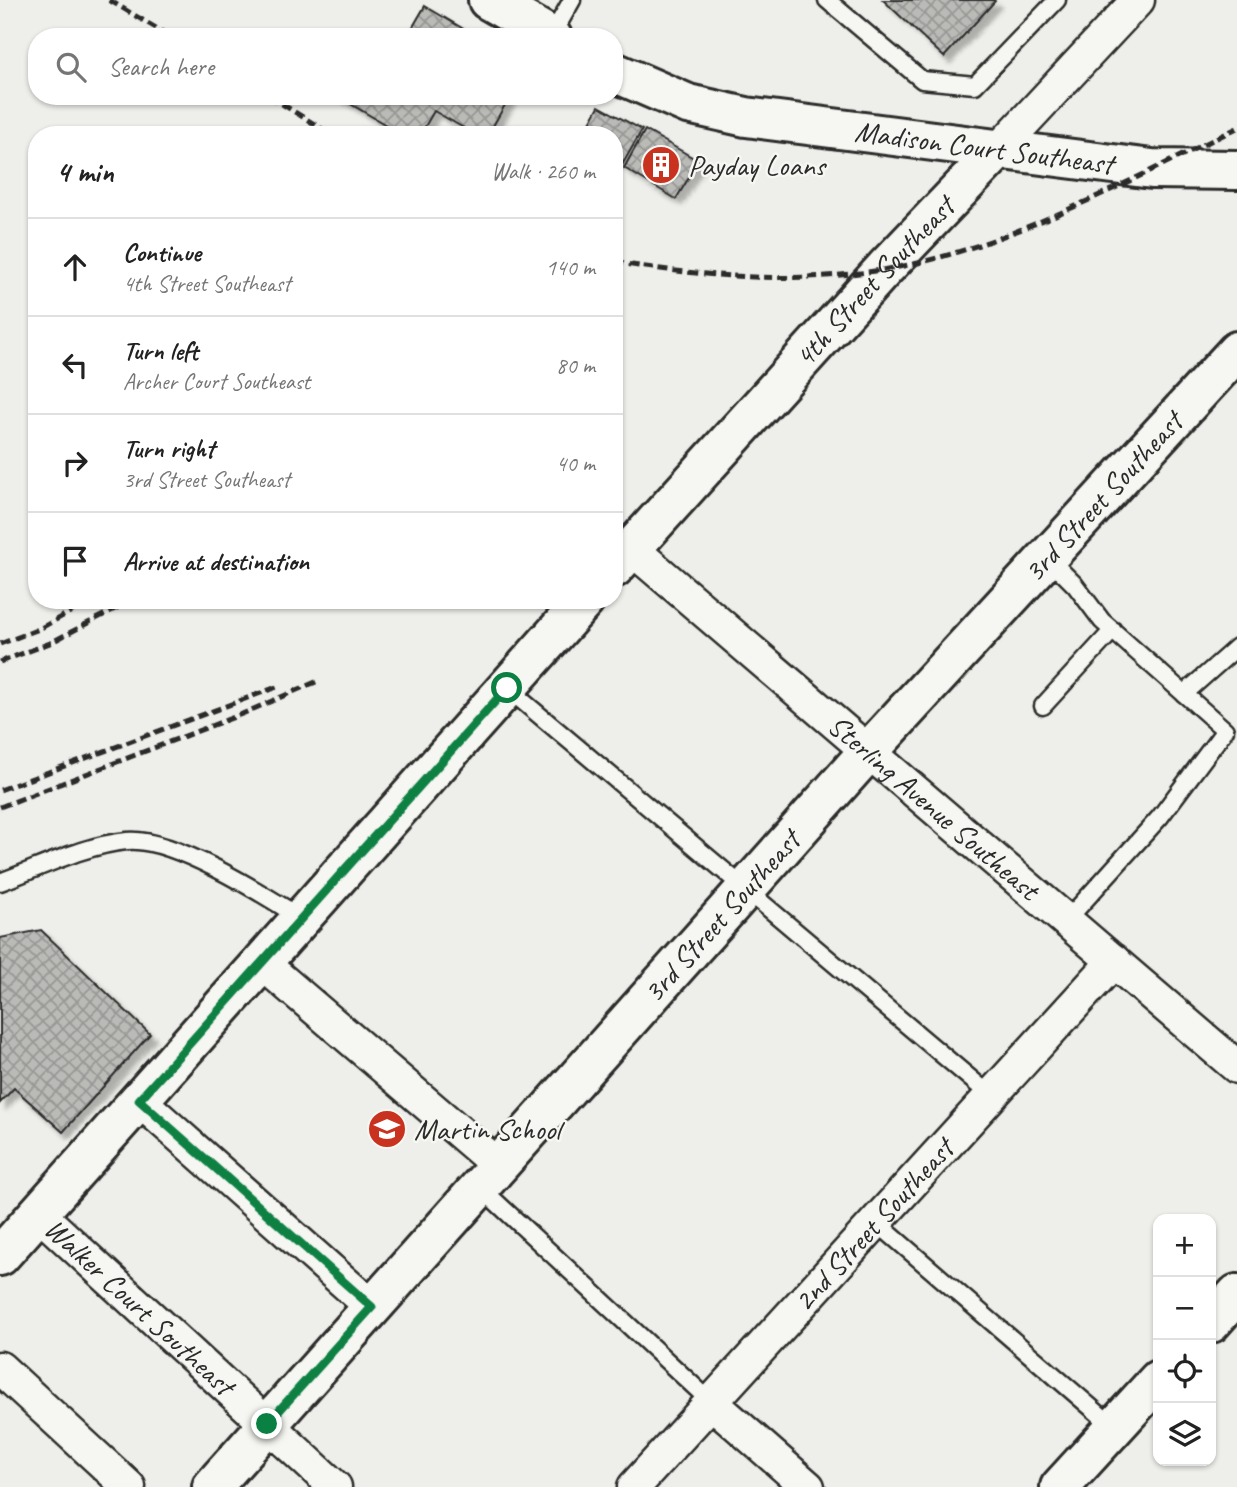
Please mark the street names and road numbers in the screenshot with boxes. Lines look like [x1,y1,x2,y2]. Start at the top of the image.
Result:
street label: Madison Court Southeast [853,112,1119,183]
street label: 4th Street Southeast [786,185,965,375]
street label: 3rd Street Southeast [1015,401,1193,590]
street label: Sterling Avenue Southeast [820,706,1049,910]
street label: 3rd Street Southeast [635,819,811,1010]
street label: 2nd Street Southeast [785,1128,964,1319]
street label: Walker Court Southeast [37,1210,245,1406]

